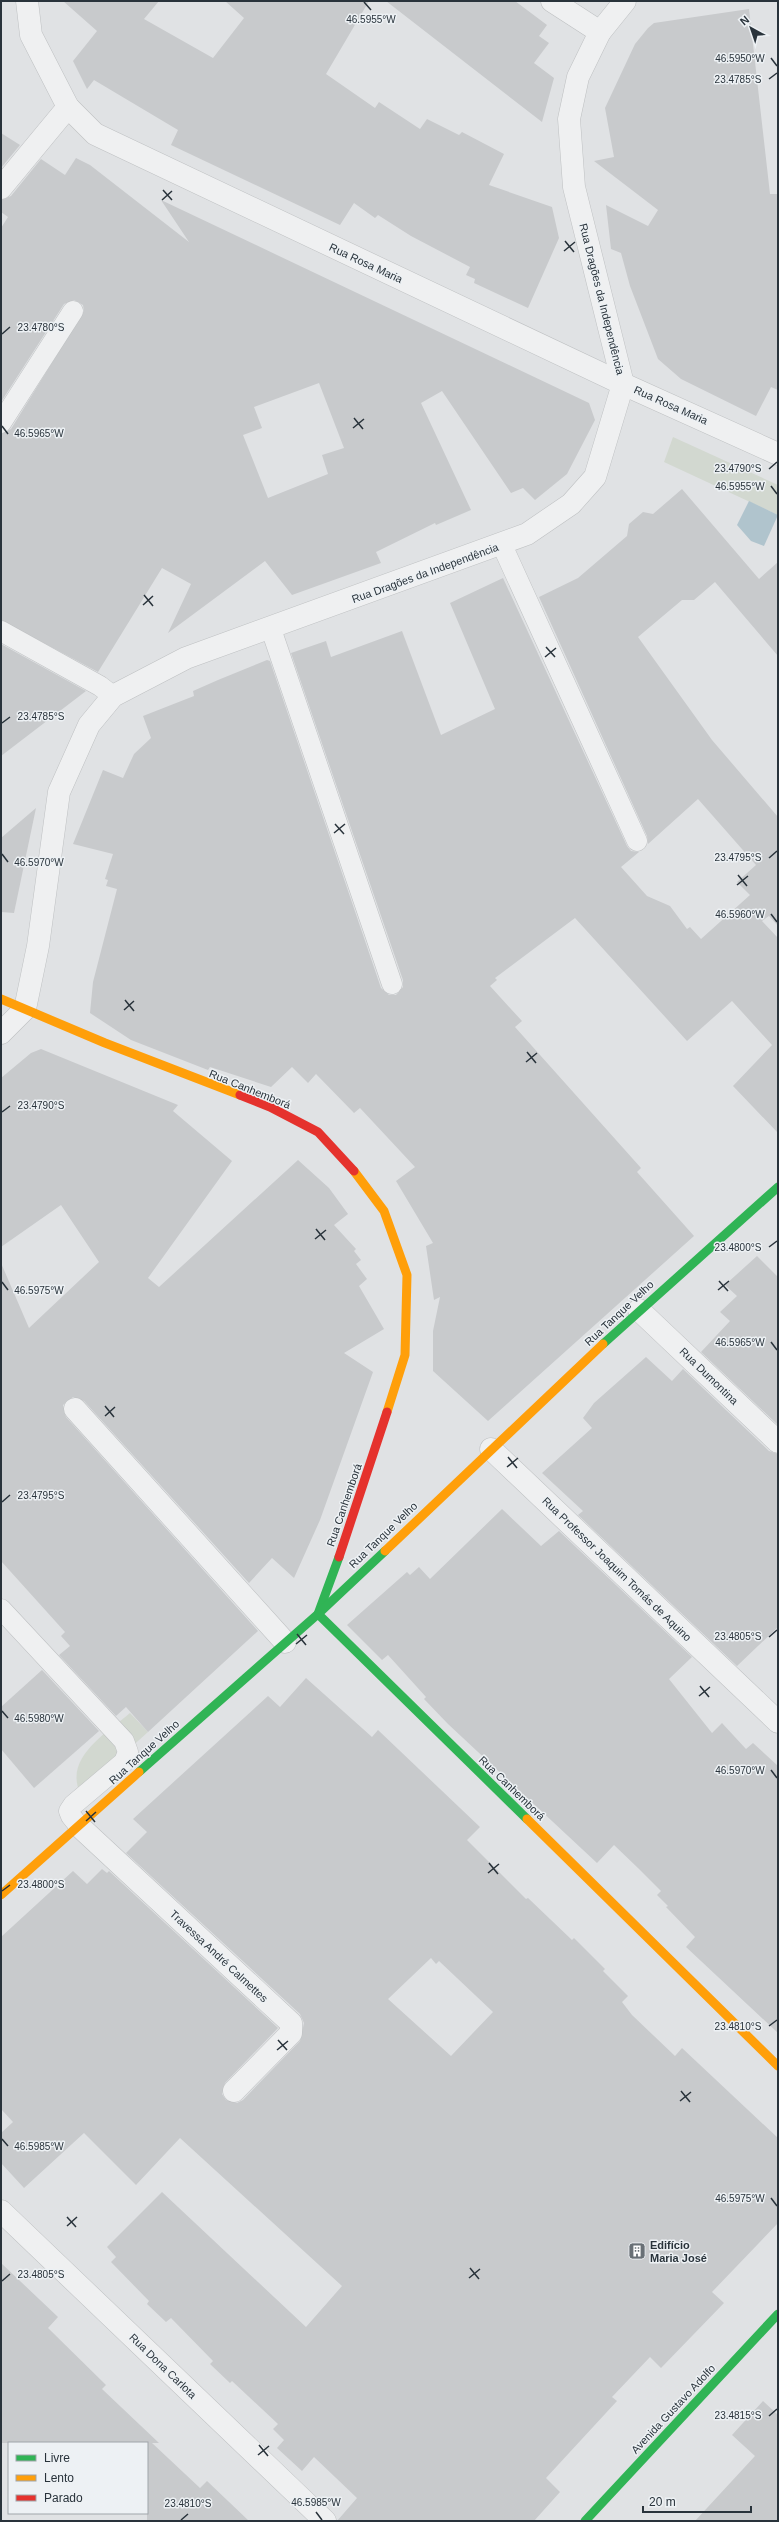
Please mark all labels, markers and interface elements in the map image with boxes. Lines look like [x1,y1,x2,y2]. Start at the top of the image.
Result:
north arrow [731,8,771,48]
text: N [738,13,752,27]
text: 46.5955°W [346,14,396,25]
text: 46.5950°W [715,53,765,64]
text: 23.4785°S [715,74,762,85]
street label: Rua Dragões da Independência [577,222,627,377]
street label: Rua Rosa Maria [327,241,405,286]
text: 23.4780°S [18,322,65,333]
street label: Rua Rosa Maria [632,383,711,427]
text: 46.5965°W [14,428,64,439]
text: 23.4790°S [715,463,762,474]
text: 46.5955°W [715,481,765,492]
street label: Rua Dragões da Independência [350,540,501,605]
text: 23.4785°S [18,711,65,722]
text: 23.4795°S [715,852,762,863]
text: 46.5970°W [14,857,64,868]
text: 46.5960°W [715,909,765,920]
street label: Rua Canhemborá [207,1067,293,1111]
text: 23.4790°S [18,1100,65,1111]
text: 23.4800°S [715,1242,762,1253]
street label: Rua Tanque Velho [582,1278,656,1348]
text: 46.5975°W [14,1285,64,1296]
text: 46.5965°W [715,1337,765,1348]
street label: Rua Dumontina [677,1345,741,1407]
street label: Rua Canhemborá [324,1461,364,1548]
text: 23.4795°S [18,1490,65,1501]
street label: Rua Professor Joaquim Tomás de Aquino [540,1494,694,1644]
street label: Rua Tanque Velho [347,1500,419,1570]
text: 23.4805°S [715,1631,762,1642]
text: 46.5980°W [14,1713,64,1724]
street label: Rua Tanque Velho [107,1718,181,1786]
street label: Rua Canhemborá [477,1754,548,1823]
text: 46.5970°W [715,1765,765,1776]
text: 23.4800°S [18,1879,65,1890]
street label: Travessa André Calmettes [168,1908,271,2005]
text: 23.4810°S [715,2021,762,2032]
text: 46.5985°W [14,2141,64,2152]
text: 46.5975°W [715,2193,765,2204]
place label: Edifício Maria José [650,2239,707,2264]
building icon: Edifício Maria José [627,2241,647,2261]
text: 23.4805°S [18,2269,65,2280]
street label: Rua Dona Carlota [127,2331,199,2402]
street label: Avenida Gustavo Adolfo [629,2362,717,2456]
text: 23.4815°S [715,2410,762,2421]
legend [8,2442,148,2514]
text: Livre [44,2451,70,2465]
text: Lento [44,2471,74,2485]
scale bar [643,2488,751,2514]
text: Parado [44,2491,83,2505]
text: 20 m [649,2495,676,2509]
text: 46.5985°W [291,2497,341,2508]
text: 23.4810°S [165,2498,212,2509]

